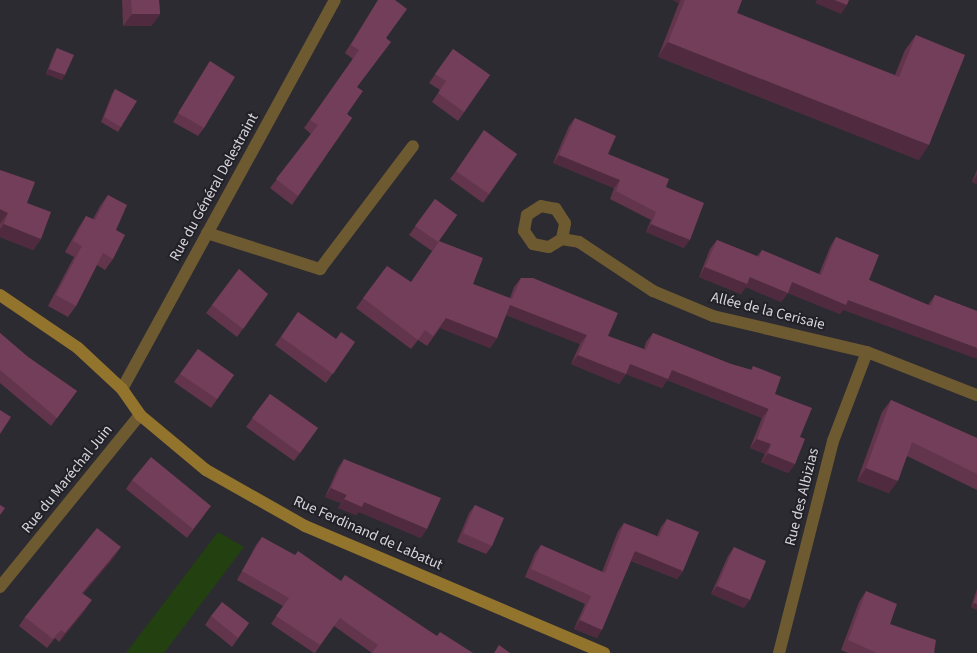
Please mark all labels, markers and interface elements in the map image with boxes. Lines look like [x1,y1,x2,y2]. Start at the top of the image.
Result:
street label: Rue du Général Delestraint [166,110,262,264]
street label: Allée de la Cerisaie [709,288,827,334]
street label: Rue du Maréchal Juin [18,421,116,537]
street label: Rue des Albizias [781,446,823,548]
street label: Rue Ferdinand de Labatut [291,492,445,574]

